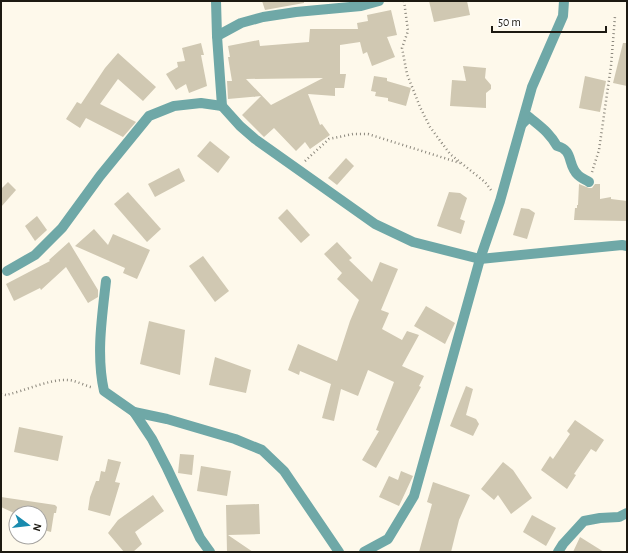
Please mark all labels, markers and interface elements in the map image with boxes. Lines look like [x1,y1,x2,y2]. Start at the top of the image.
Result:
scale bar [492,8,606,34]
text: 50 m [498,16,521,28]
north arrow [8,505,48,545]
text: N [31,522,43,533]

